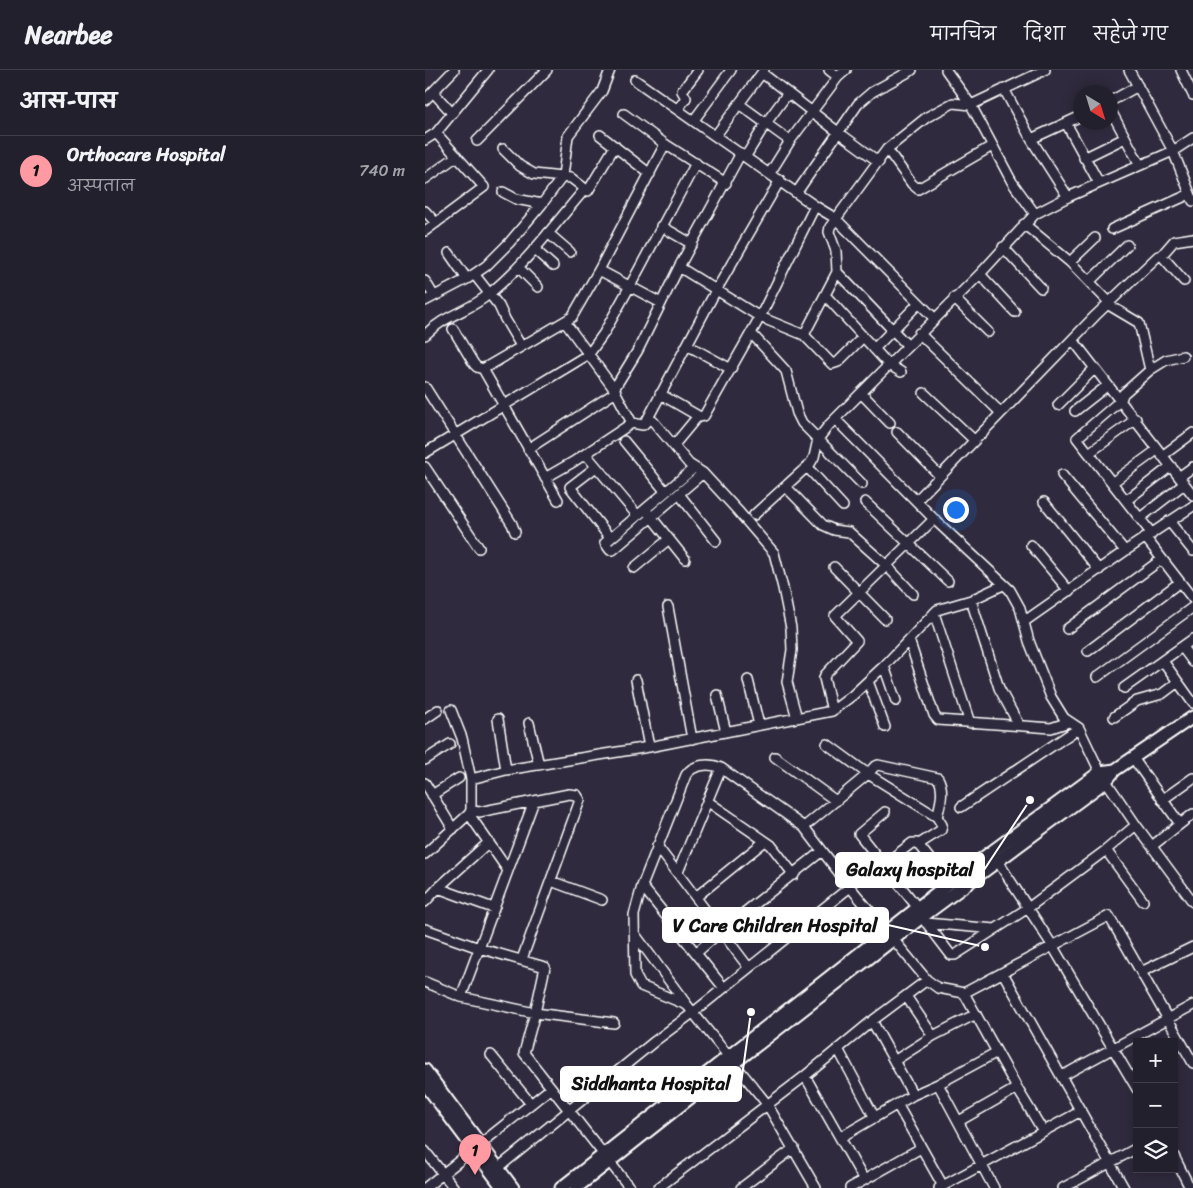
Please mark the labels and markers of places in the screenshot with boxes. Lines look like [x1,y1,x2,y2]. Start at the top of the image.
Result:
callout: Galaxy hospital [836,853,984,887]
callout: V Care Children Hospital [663,908,888,942]
callout: Siddhanta Hospital [561,1067,741,1101]
pin: 1 [459,1134,491,1175]

